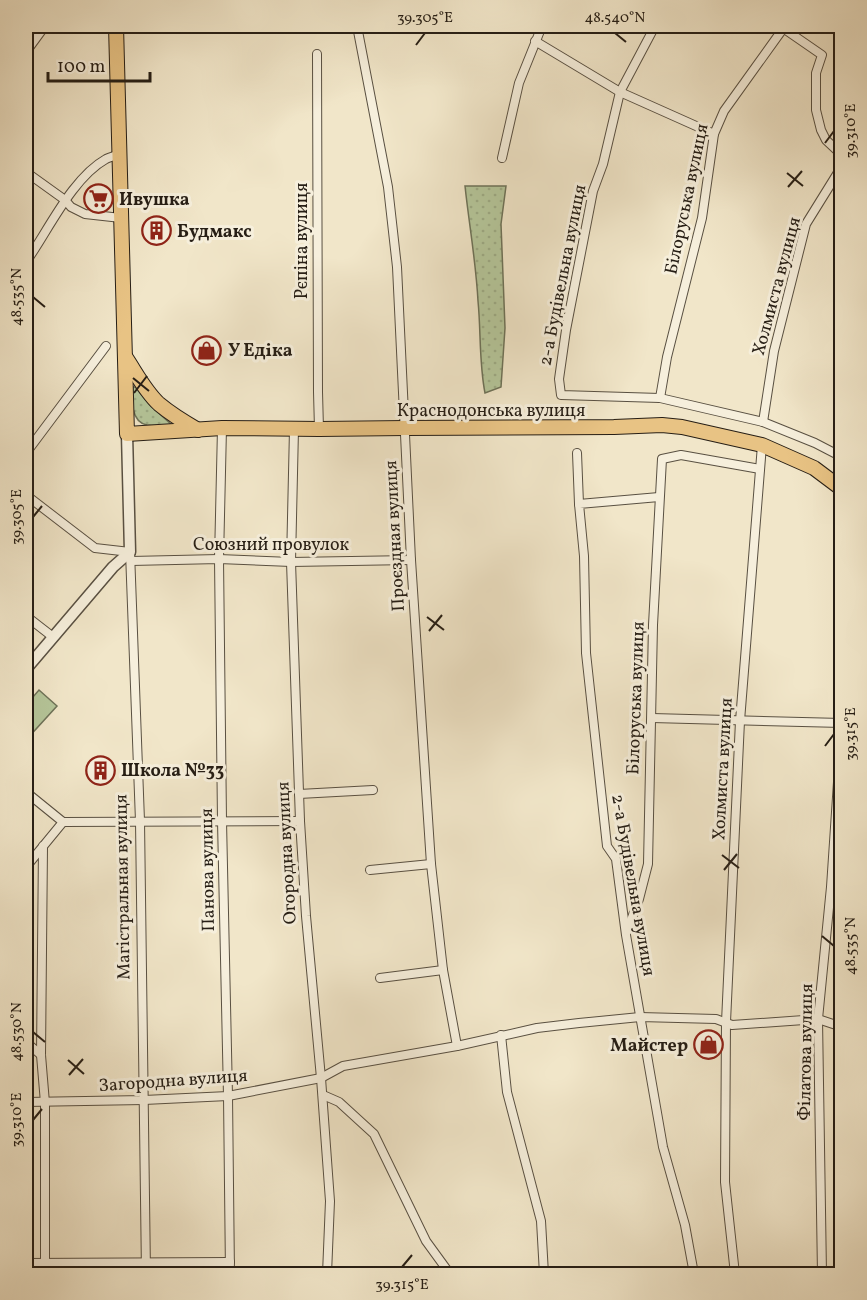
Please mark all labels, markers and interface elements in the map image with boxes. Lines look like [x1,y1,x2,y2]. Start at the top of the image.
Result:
text: 39.305°E [397,8,453,29]
text: 48.540°N [585,8,645,29]
scale bar [48,45,150,83]
text: 100 m [57,55,106,80]
text: 39.310°E [841,104,862,158]
street label: Білоруська вулиця [659,122,716,277]
street label: 2-а Будівельна вулиця [534,182,593,368]
supermarket icon: Ивушка [82,183,114,215]
street label: Рєпіна вулиця [290,183,315,299]
place label: Ивушка [119,188,190,213]
street label: Холмиста вулиця [747,214,808,358]
building icon: Будмакс [140,215,172,247]
place label: Будмакс [177,220,252,245]
text: 48.535°N [7,268,28,326]
shop icon: У Едіка [191,334,223,366]
place label: У Едіка [228,339,293,364]
street label: Краснодонська вулиця [397,399,585,424]
street label: Проєздная вулиця [379,460,412,612]
text: 39.305°E [7,489,28,545]
street label: Союзний провулок [193,533,349,558]
street label: Білоруська вулиця [621,621,652,775]
street label: Холмиста вулиця [707,697,740,841]
text: 39.315°E [841,707,862,761]
building icon: Школа №33 [84,754,116,786]
place label: Школа №33 [121,759,224,784]
street label: Огородна вулиця [271,781,304,925]
street label: 2-а Будівельна вулиця [604,792,661,978]
street label: Магістральная вулиця [109,794,138,980]
street label: Панова вулиця [195,808,222,932]
text: 48.535°N [841,917,862,975]
street label: Філатова вулиця [793,983,820,1121]
text: 48.530°N [7,1002,28,1062]
shop icon: Майстер [693,1029,725,1061]
place label: Майстер [610,1034,688,1059]
street label: Загородна вулиця [98,1064,248,1099]
text: 39.310°E [7,1093,28,1147]
text: 39.315°E [375,1275,429,1296]

